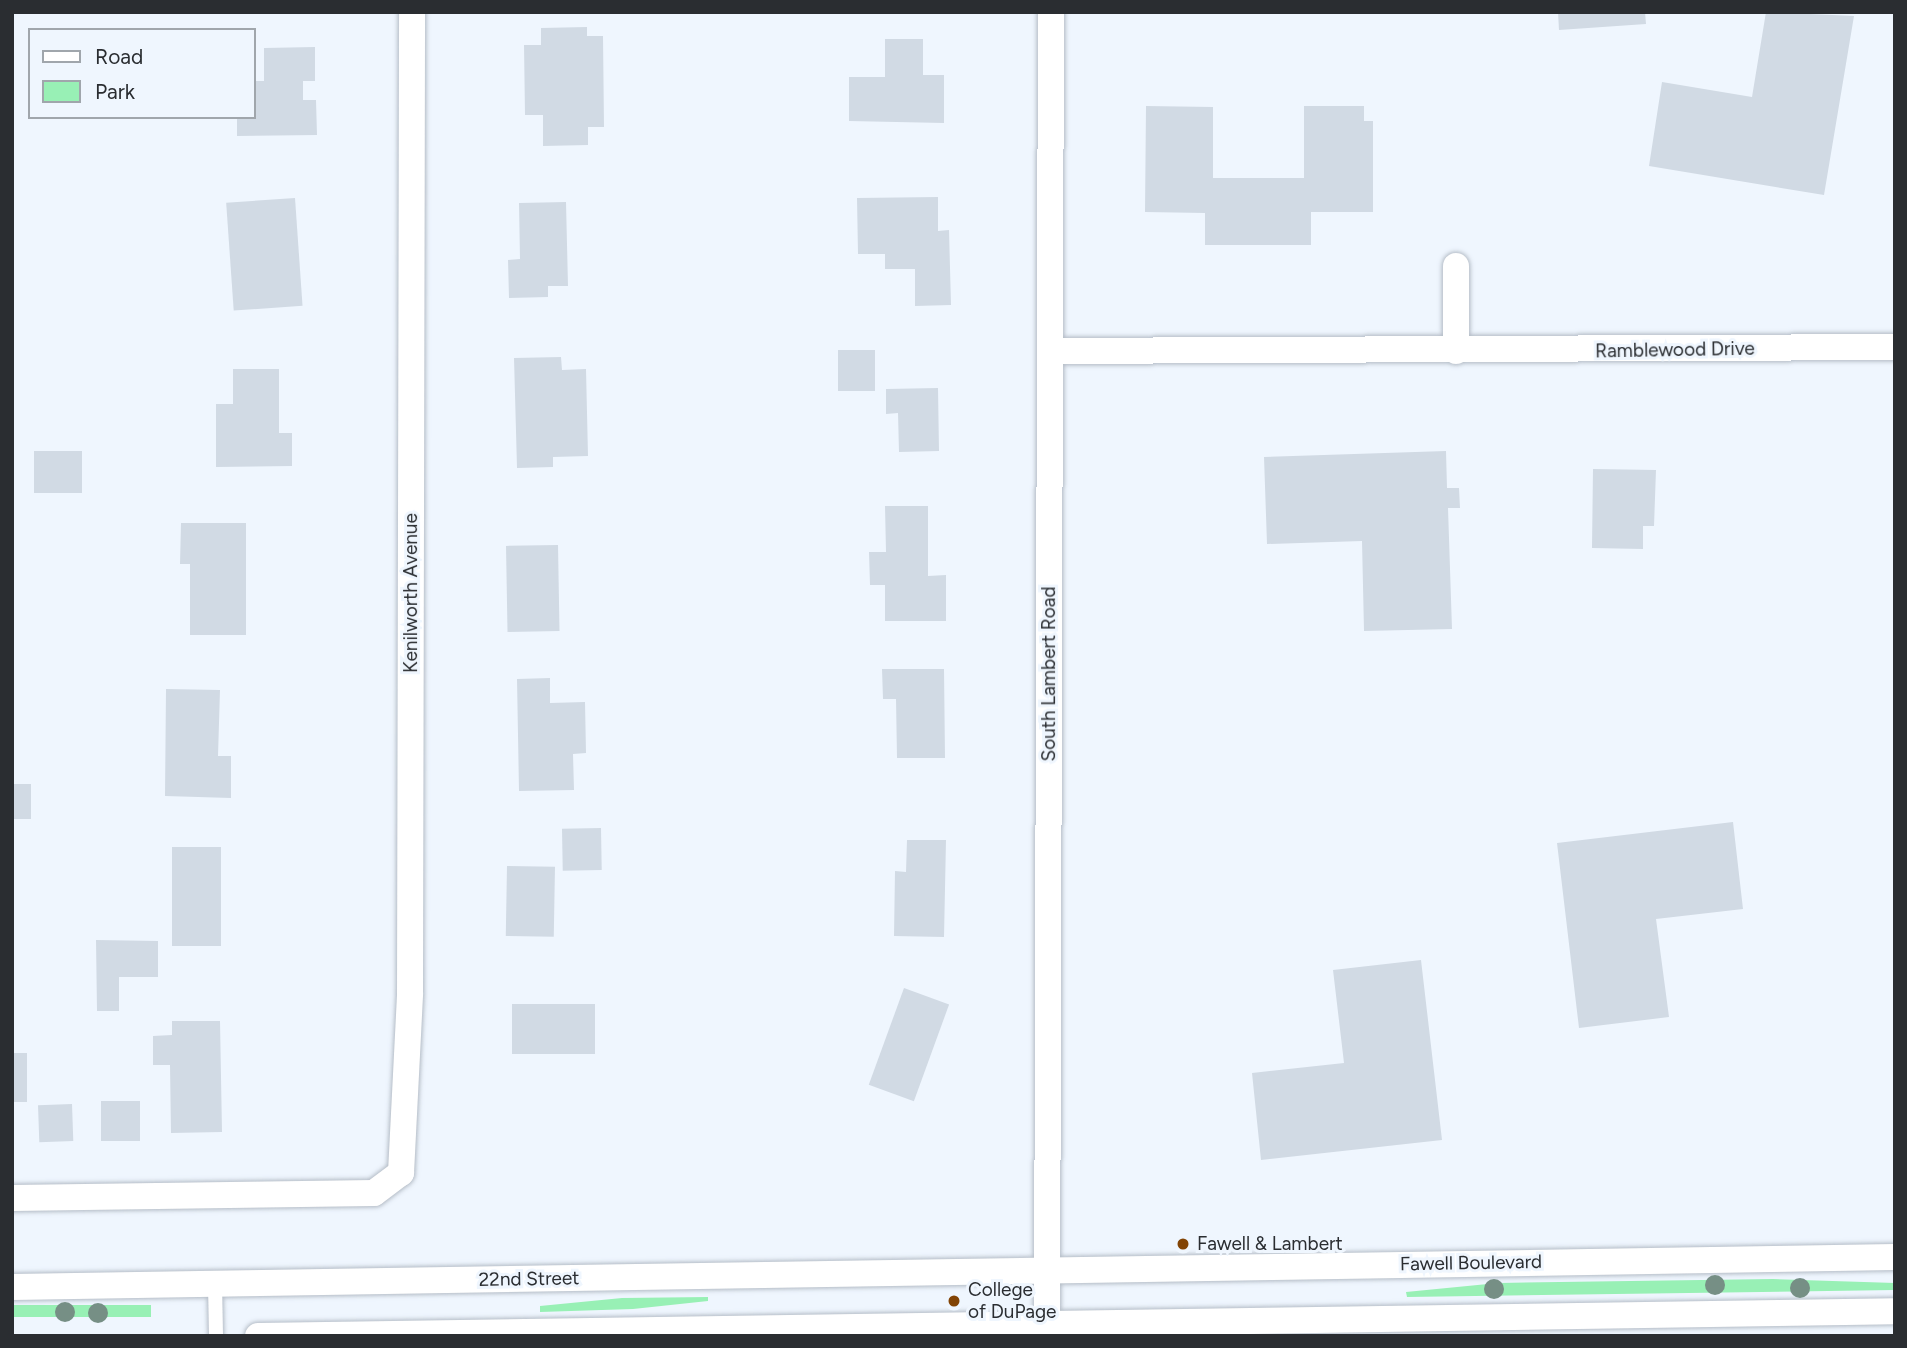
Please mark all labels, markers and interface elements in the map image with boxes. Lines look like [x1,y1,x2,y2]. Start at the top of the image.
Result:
legend [28,28,256,119]
text: Road [95,44,143,69]
text: Park [95,79,135,104]
street label: Ramblewood Drive [1595,337,1755,363]
street label: Kenilworth Avenue [400,513,422,673]
street label: South Lambert Road [1038,586,1060,762]
place label: Fawell & Lambert [1197,1233,1343,1255]
marker: Fawell & Lambert [1175,1236,1191,1252]
street label: Fawell Boulevard [1400,1250,1542,1276]
street label: 22nd Street [478,1267,580,1291]
place label: College of DuPage [968,1279,1056,1323]
marker: College of DuPage [946,1293,962,1309]

